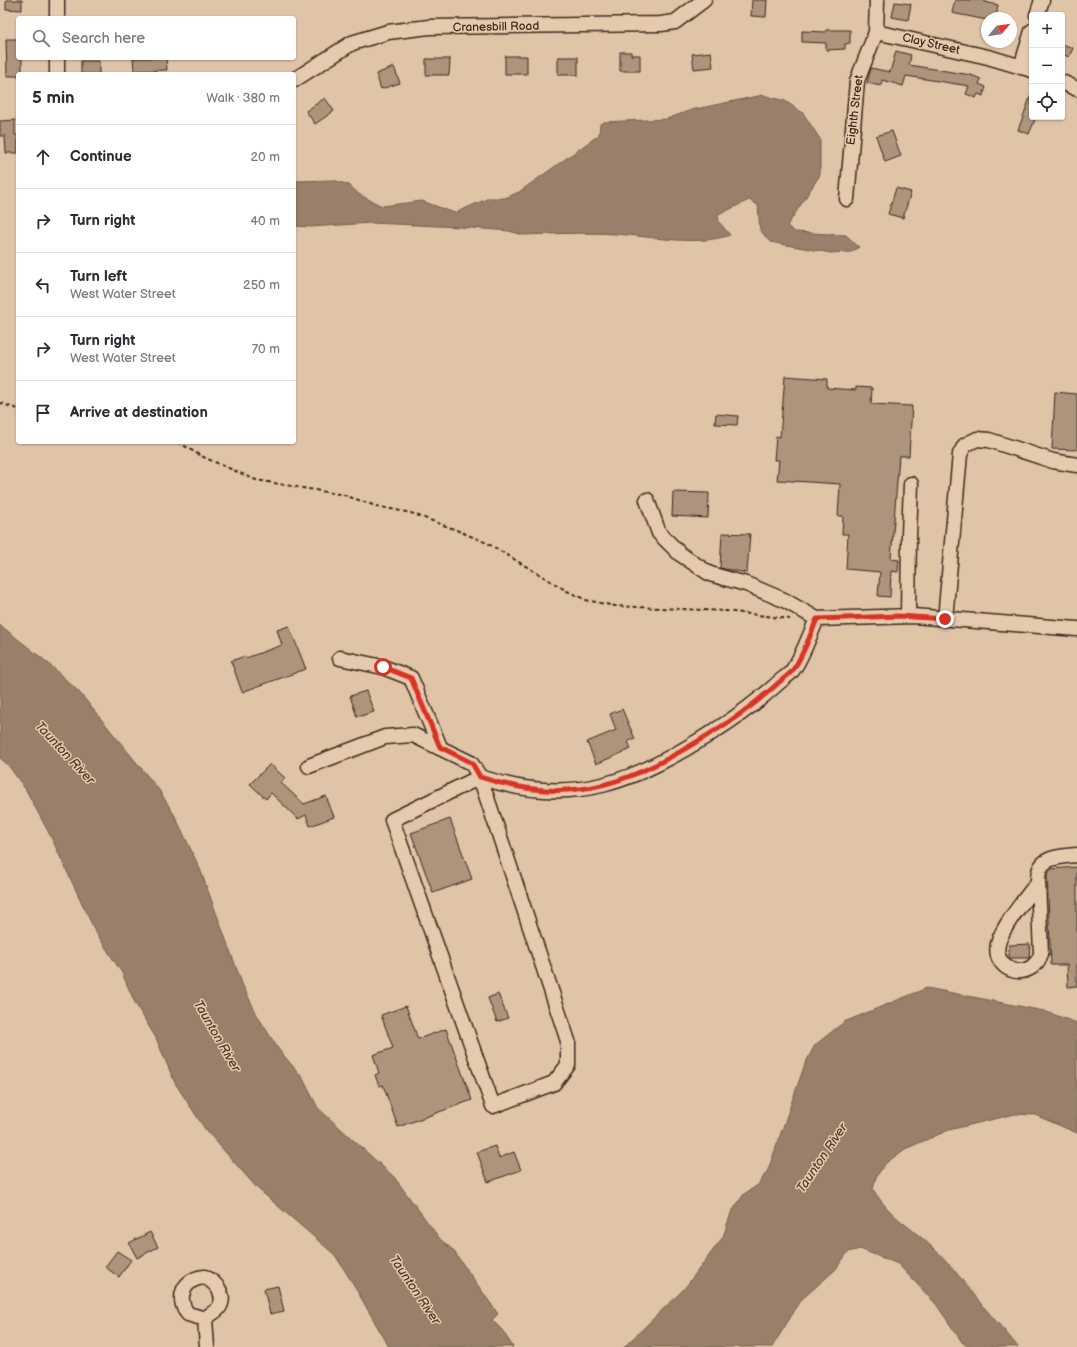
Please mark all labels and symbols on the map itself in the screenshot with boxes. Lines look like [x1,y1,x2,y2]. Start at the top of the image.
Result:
north arrow [981,12,1017,48]
street label: Cranesbill Road [453,19,539,35]
street label: Clay Street [901,30,961,58]
street label: Eighth Street [843,74,867,146]
route end [936,610,954,628]
route start [374,658,392,676]
water label: Taunton River [32,718,99,789]
water label: Taunton River [190,997,245,1076]
water label: Taunton River [793,1119,852,1196]
water label: Taunton River [386,1252,445,1329]

